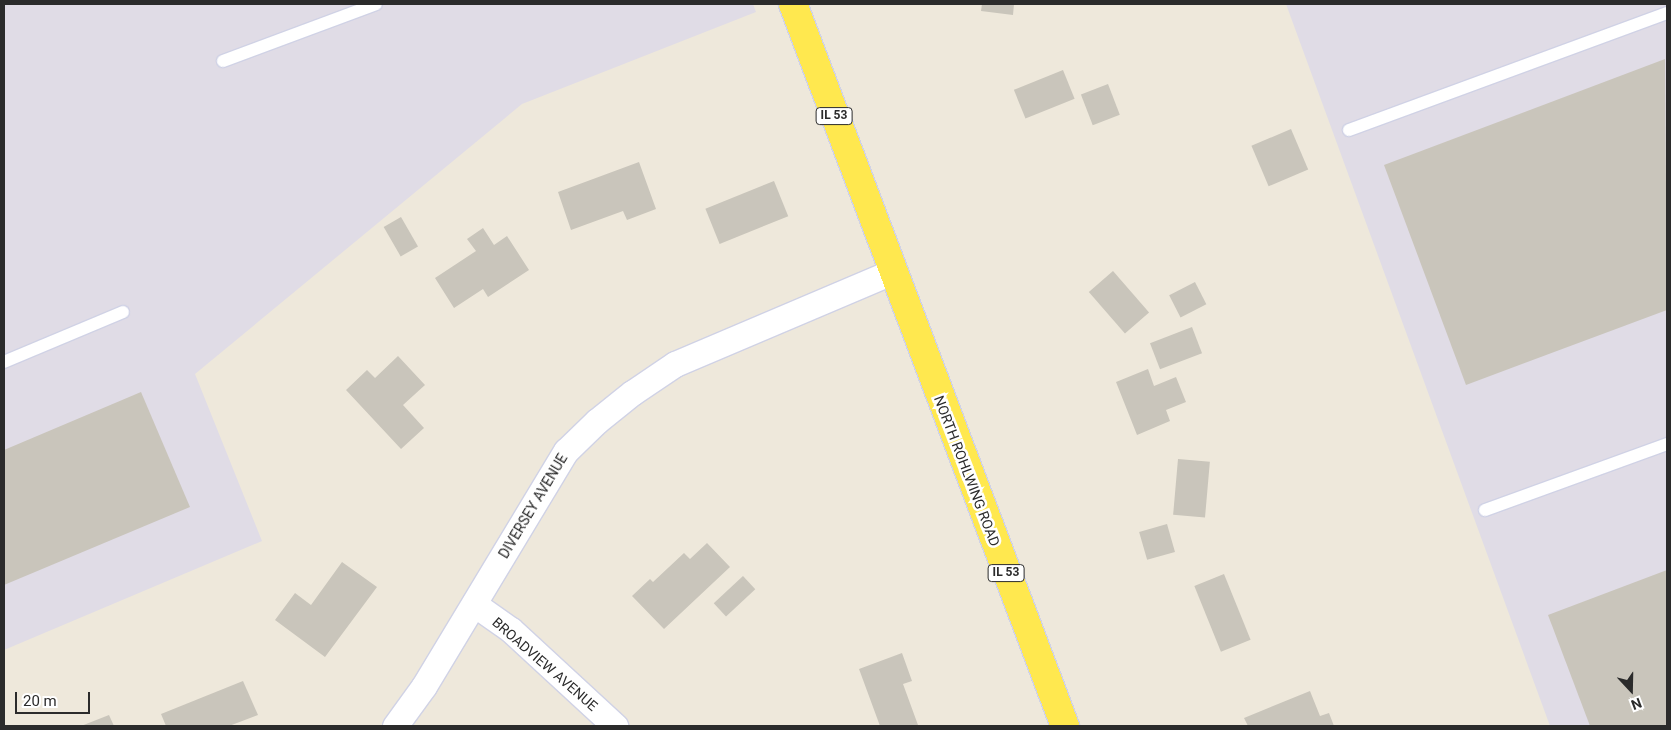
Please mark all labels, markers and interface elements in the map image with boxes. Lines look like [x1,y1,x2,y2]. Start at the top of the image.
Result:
road number: IL 53 [815,106,853,125]
street label: NORTH ROHLWING ROAD [930,393,1004,549]
street label: DIVERSEY AVENUE [495,451,571,561]
road number: IL 53 [987,564,1025,582]
street label: BROADVIEW AVENUE [489,614,601,714]
north arrow [1606,665,1656,715]
scale bar [18,682,92,714]
text: 20 m [23,692,57,710]
text: N [1629,695,1644,713]

